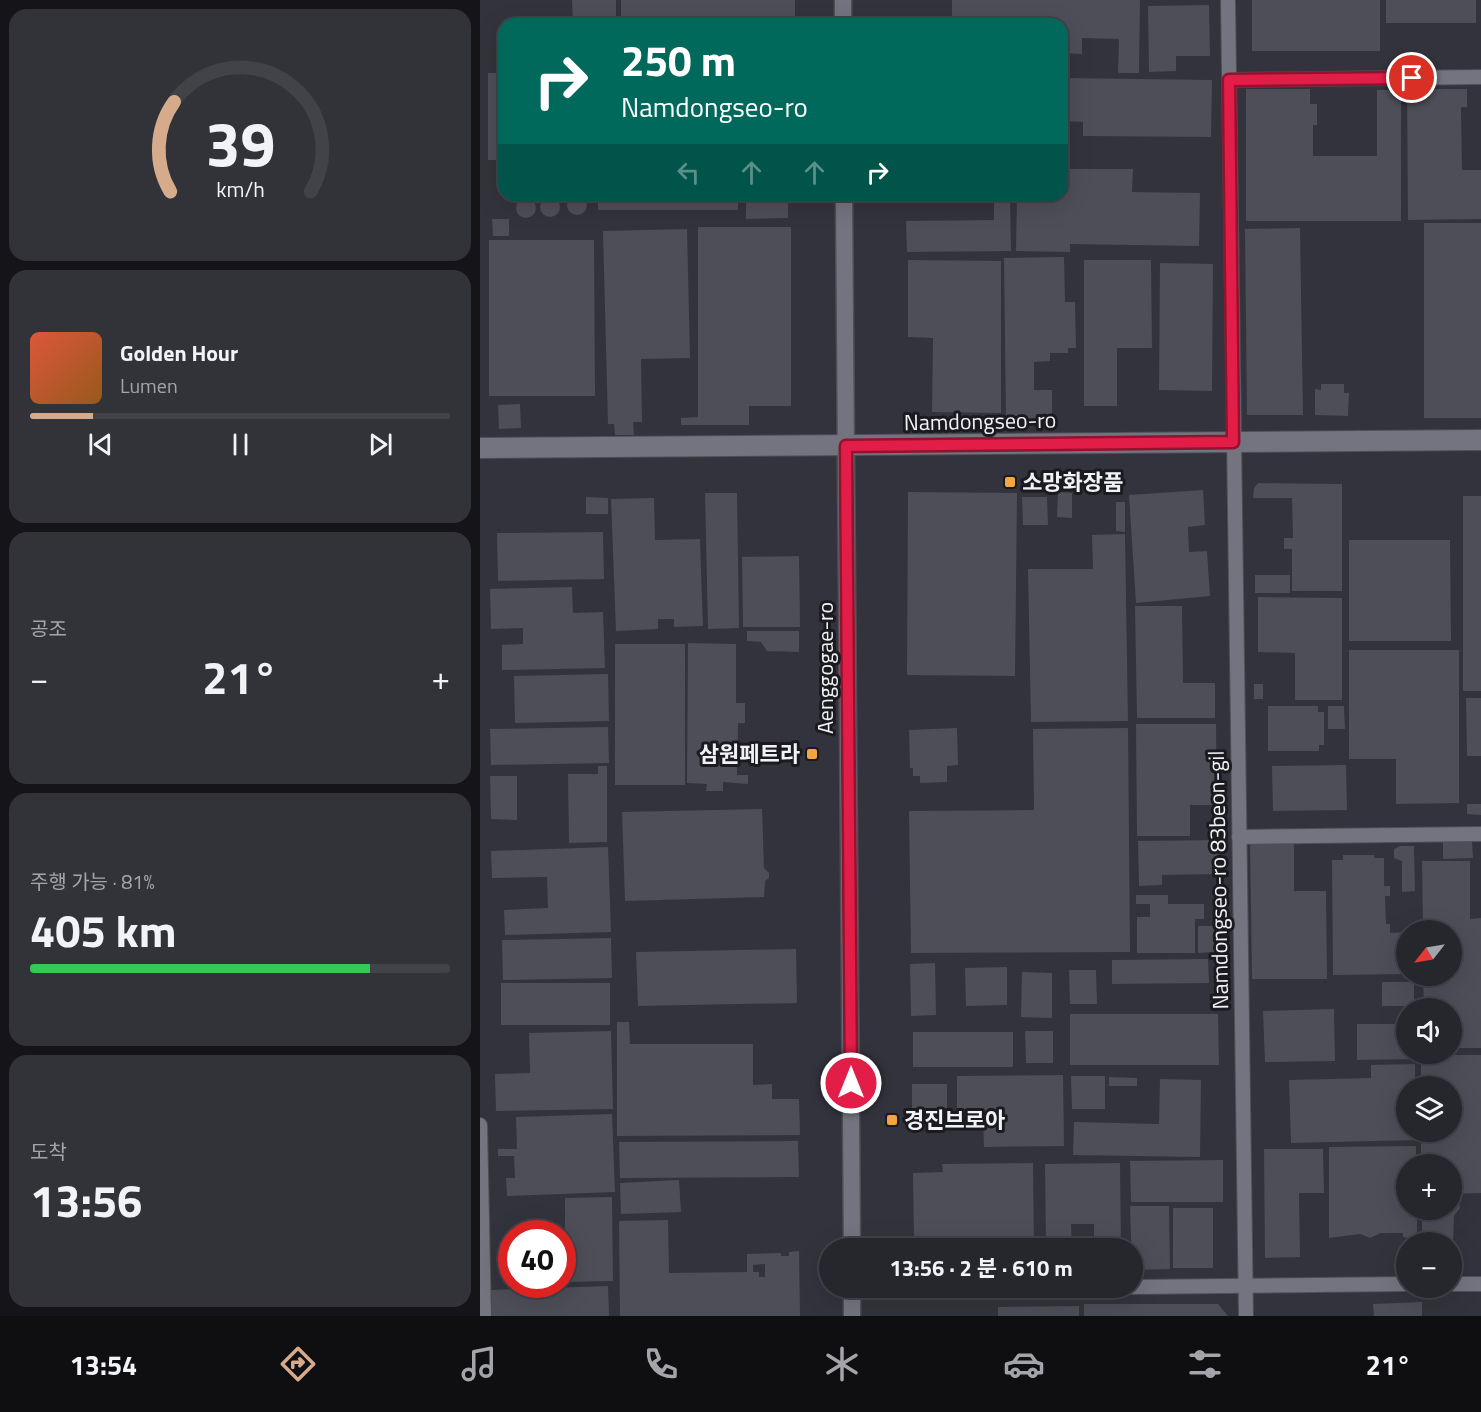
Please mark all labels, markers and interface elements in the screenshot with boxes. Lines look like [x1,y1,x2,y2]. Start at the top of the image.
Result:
text: 250 m [621,28,736,92]
icon: right [522,42,600,120]
pin [1386,52,1437,103]
icon: arrive [1395,61,1428,94]
text: Namdongseo-ro [621,86,808,127]
text: 39 [205,95,275,190]
icon: left [672,156,705,189]
icon: ahead [735,156,768,189]
icon: ahead [798,156,831,189]
icon: right [861,156,894,189]
text: km/h [216,174,264,206]
text: Golden Hour [120,336,238,370]
text: Lumen [120,370,178,401]
street label: Namdongseo-ro [904,403,1056,439]
icon: previous [84,428,117,461]
icon: pause [224,428,257,461]
icon: next [364,428,397,461]
place label: 소망화장품 [1022,465,1123,499]
marker: 소망화장품 [1003,475,1017,489]
street label: Aenggogae-ro [808,602,842,734]
text: 공조 [30,613,67,644]
text: 21° [202,643,278,711]
text: − [30,653,48,703]
text: + [432,653,450,703]
place label: 삼원페트라 [699,737,800,771]
marker: 삼원페트라 [805,747,819,761]
street label: Namdongseo-ro 83beon-gil [1199,750,1237,1010]
text: 주행 가능 · 81% [30,866,155,897]
text: 405 km [30,896,176,964]
north arrow [1396,920,1462,986]
map controls [1396,920,1462,1298]
button: sound [1396,998,1462,1064]
position arrow [819,1051,883,1115]
button: layers [1396,1076,1462,1142]
place label: 경진브로아 [904,1103,1005,1137]
marker: 경진브로아 [885,1113,899,1127]
text: 도착 [30,1136,67,1167]
button: + [1396,1154,1462,1220]
text: 13:56 [30,1166,142,1234]
speed limit sign: 40 [498,1220,576,1298]
button: − [1396,1232,1462,1298]
text: 13:56 · 2 분 · 610 m [889,1251,1073,1285]
icon: directions [277,1343,319,1385]
icon: music [458,1343,500,1385]
icon: phone [640,1343,682,1385]
icon: climate [821,1343,863,1385]
icon: car [1003,1343,1045,1385]
icon: filters [1184,1343,1226,1385]
text: 13:54 [70,1344,137,1385]
text: 21° [1366,1344,1411,1385]

